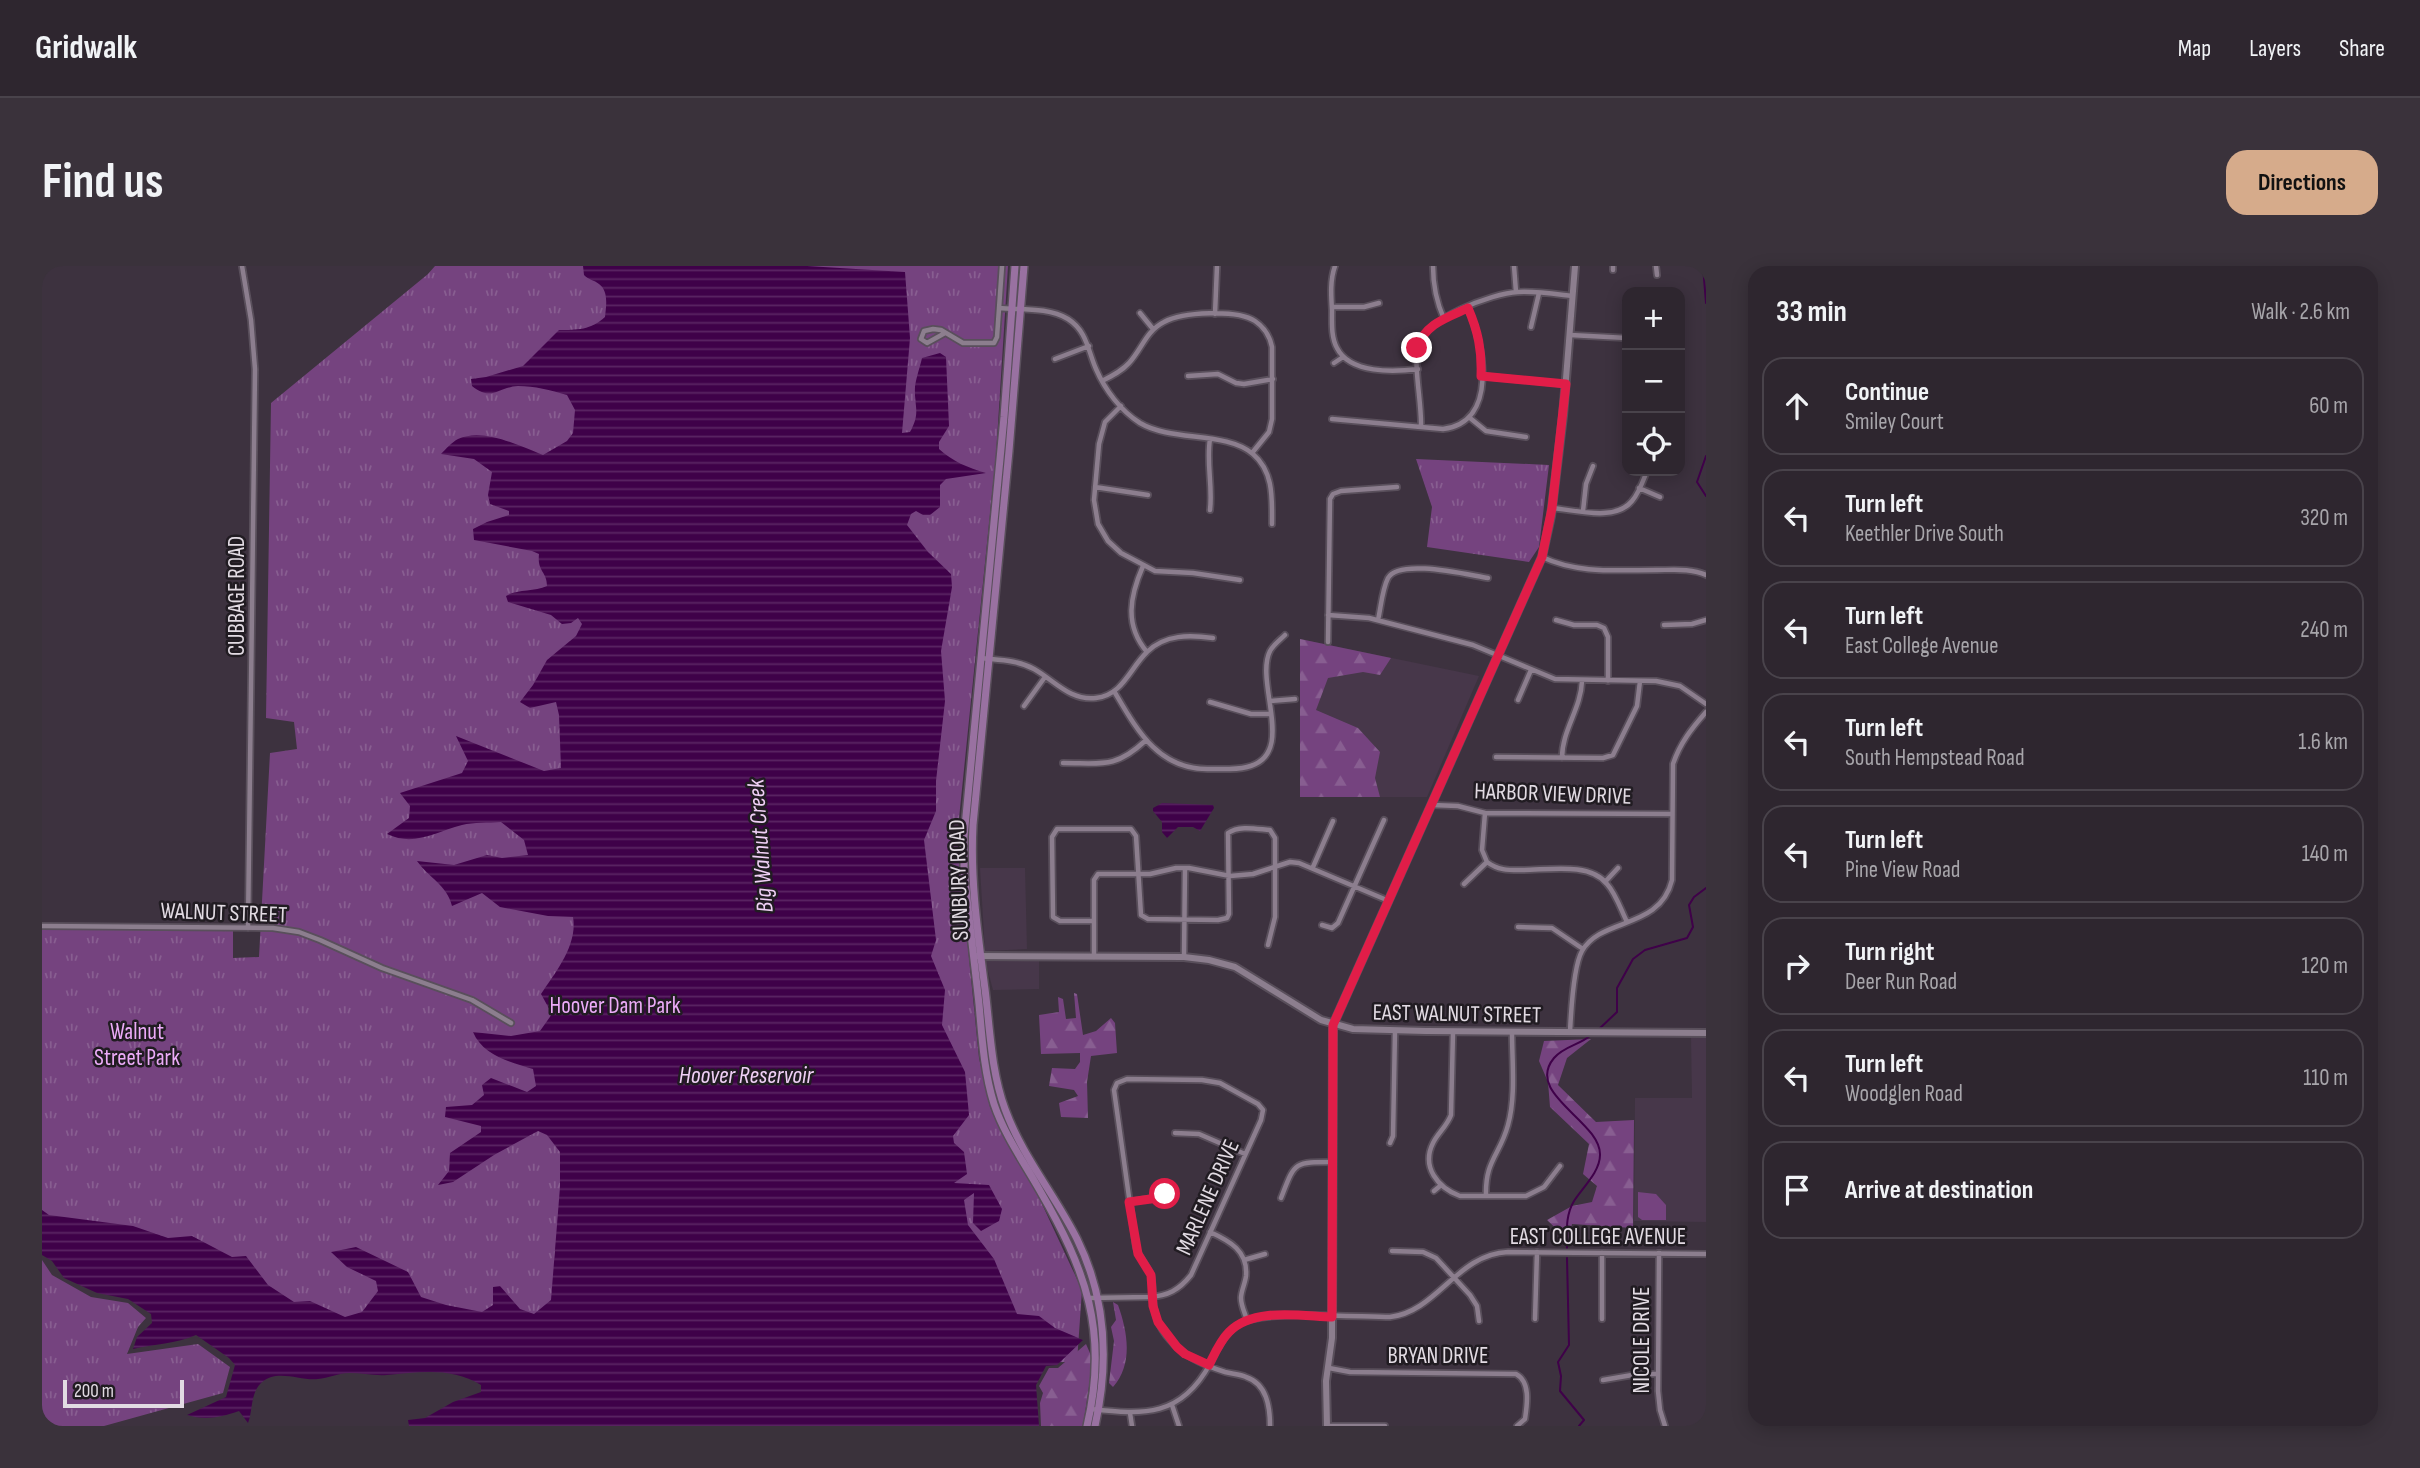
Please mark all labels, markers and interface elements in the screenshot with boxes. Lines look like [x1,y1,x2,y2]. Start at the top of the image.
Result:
text: Gridwalk [35,28,137,68]
text: Map [2178,34,2211,63]
text: Layers [2249,34,2301,63]
text: Share [2339,34,2385,63]
button: Directions [2226,150,2378,215]
text: Find us [42,153,164,212]
map controls [1622,287,1685,476]
button: + [1622,287,1685,350]
text: 33 min [1776,294,1847,330]
text: Walk · 2.6 km [2251,298,2350,326]
route end [1401,332,1432,363]
button: − [1622,350,1685,413]
text: Continue [1845,377,1929,408]
icon: ahead [1778,387,1816,425]
text: 60 m [2309,392,2348,420]
text: Smiley Court [1845,408,1944,436]
button: locate [1622,413,1685,476]
text: Turn left [1845,489,1923,520]
icon: left [1778,499,1816,537]
text: 320 m [2300,504,2348,532]
text: Keethler Drive South [1845,520,2004,548]
street label: CUBBAGE ROAD [223,536,251,656]
text: Turn left [1845,601,1923,632]
icon: left [1778,611,1816,649]
text: 240 m [2300,616,2348,644]
text: East College Avenue [1845,632,1998,660]
text: Turn left [1845,713,1923,744]
icon: left [1778,723,1816,761]
text: 1.6 km [2298,728,2348,756]
text: South Hempstead Road [1845,744,2025,772]
water label: Big Walnut Creek [741,777,780,914]
street label: HARBOR VIEW DRIVE [1474,777,1632,811]
street label: SUNBURY ROAD [943,819,975,941]
text: Turn left [1845,825,1923,856]
icon: left [1778,835,1816,873]
text: 140 m [2302,840,2348,868]
text: Pine View Road [1845,856,1960,884]
street label: WALNUT STREET [160,897,288,929]
text: Turn right [1845,937,1934,968]
icon: right [1778,947,1816,985]
text: 120 m [2302,952,2348,980]
text: Deer Run Road [1845,968,1957,996]
park label: Hoover Dam Park [550,992,681,1020]
street label: EAST WALNUT STREET [1372,999,1542,1029]
park label: Walnut Street Park [94,1018,180,1072]
text: Turn left [1845,1049,1923,1080]
icon: left [1778,1059,1816,1097]
water label: Hoover Reservoir [679,1061,814,1090]
text: 110 m [2303,1064,2348,1092]
text: Woodglen Road [1845,1080,1963,1108]
street label: MARLENE DRIVE [1170,1135,1246,1259]
icon: arrive [1778,1171,1816,1209]
text: Arrive at destination [1845,1175,2033,1206]
route start [1149,1178,1180,1209]
street label: EAST COLLEGE AVENUE [1510,1223,1686,1251]
street label: NICOLE DRIVE [1628,1287,1656,1393]
street label: BRYAN DRIVE [1388,1342,1488,1370]
scale bar [63,1377,184,1409]
text: 200 m [74,1380,114,1403]

